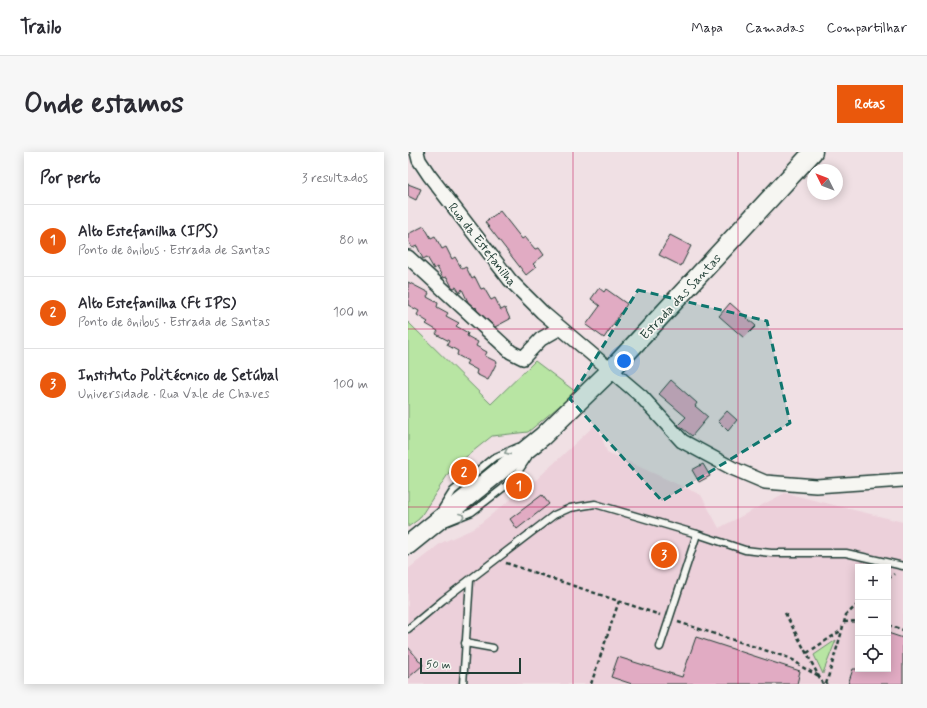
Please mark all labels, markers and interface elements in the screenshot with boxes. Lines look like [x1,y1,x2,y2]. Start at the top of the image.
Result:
text: Trailo [20,15,62,40]
text: Mapa [691,19,723,37]
text: Camadas [745,19,804,37]
text: Compartilhar [826,19,907,37]
button: Rotas [837,85,903,123]
text: Onde estamos [24,86,184,123]
north arrow [807,164,843,200]
text: Por perto [40,167,101,189]
text: 3 resultados [302,170,368,187]
street label: Rua da Estefanilha [444,200,520,290]
text: Alto Estefanilha (IPS) [78,222,217,242]
text: 1 [50,232,56,249]
text: 80 m [339,232,368,249]
text: Ponto de ônibus · Estrada de Santas [78,242,270,259]
street label: Estrada das Santas [637,250,726,344]
text: Alto Estefanilha (Ft IPS) [78,294,236,314]
text: 2 [50,304,56,321]
text: 100 m [333,304,368,321]
text: Ponto de ônibus · Estrada de Santas [78,314,270,331]
your location [614,351,634,371]
text: Instituto Politécnico de Setúbal [78,366,278,386]
text: 3 [50,376,56,393]
text: 100 m [333,376,368,393]
text: Universidade · Rua Vale de Chaves [78,386,270,403]
one-way arrow [504,447,512,455]
pin: 2 [451,457,477,487]
pin: 1 [506,471,532,501]
one-way arrow [459,513,466,521]
pin: 3 [651,540,677,570]
map controls [855,564,891,672]
button: + [855,564,891,600]
button: − [855,600,891,636]
button: locate [855,636,891,672]
scale bar [420,656,521,675]
text: 50 m [426,658,451,672]

